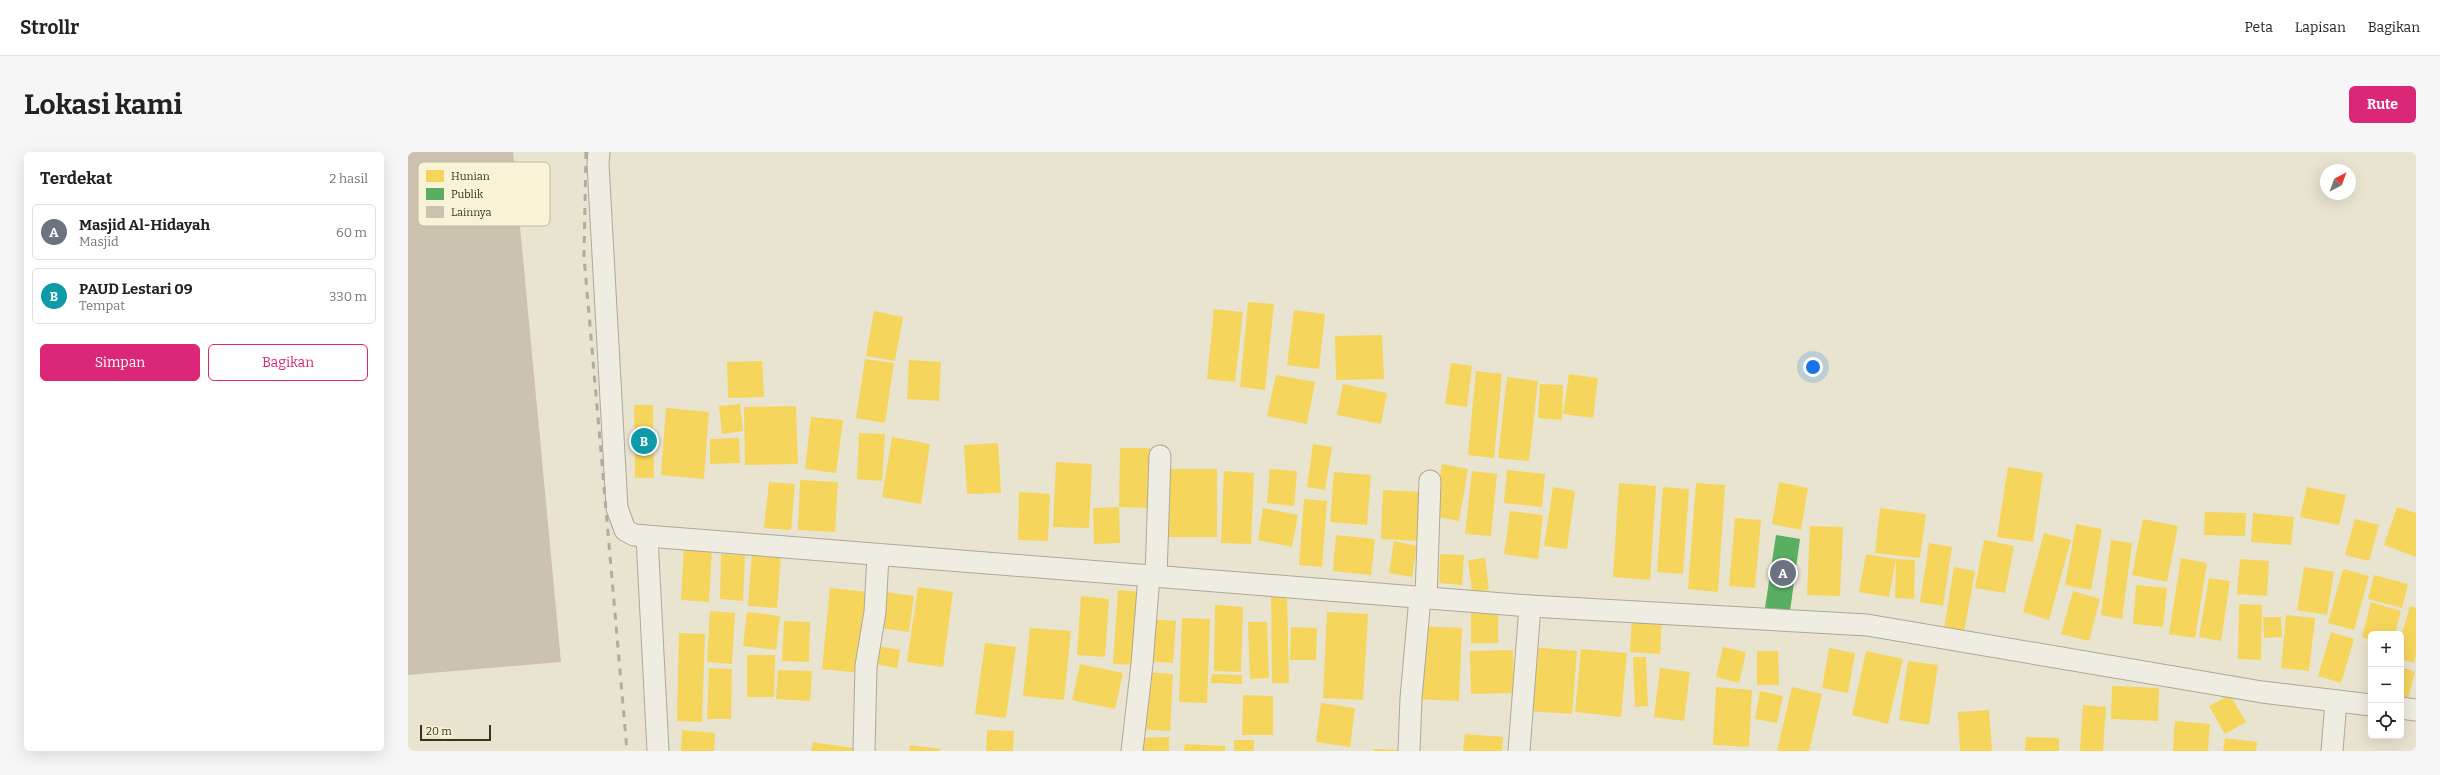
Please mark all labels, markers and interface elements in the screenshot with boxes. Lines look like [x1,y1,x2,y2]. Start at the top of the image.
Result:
text: Strollr [20,16,79,39]
text: Peta [2244,19,2273,36]
text: Lapisan [2295,19,2346,36]
text: Bagikan [2368,19,2420,36]
button: Rute [2349,86,2416,123]
text: Lokasi kami [24,88,182,121]
legend [418,162,550,226]
north arrow [2320,164,2356,200]
text: Terdekat [40,168,112,189]
text: Hunian [451,170,490,183]
text: 2 hasil [329,171,368,186]
text: Publik [451,188,484,201]
text: Lainnya [451,206,491,219]
text: Masjid Al-Hidayah [79,216,210,234]
text: A [49,225,59,240]
text: 60 m [336,225,367,240]
text: Masjid [79,234,119,249]
text: PAUD Lestari 09 [79,280,193,298]
text: B [50,289,58,304]
text: 330 m [329,289,367,304]
text: Tempat [79,298,125,313]
button: Simpan [40,344,200,381]
button: Bagikan [208,344,368,381]
your location [1803,357,1823,377]
pin: B [631,426,657,456]
pin: A [1770,558,1796,588]
map controls [2368,631,2404,739]
button: + [2368,631,2404,667]
button: − [2368,667,2404,703]
button: locate [2368,703,2404,739]
scale bar [420,723,491,742]
text: 20 m [426,725,452,738]

